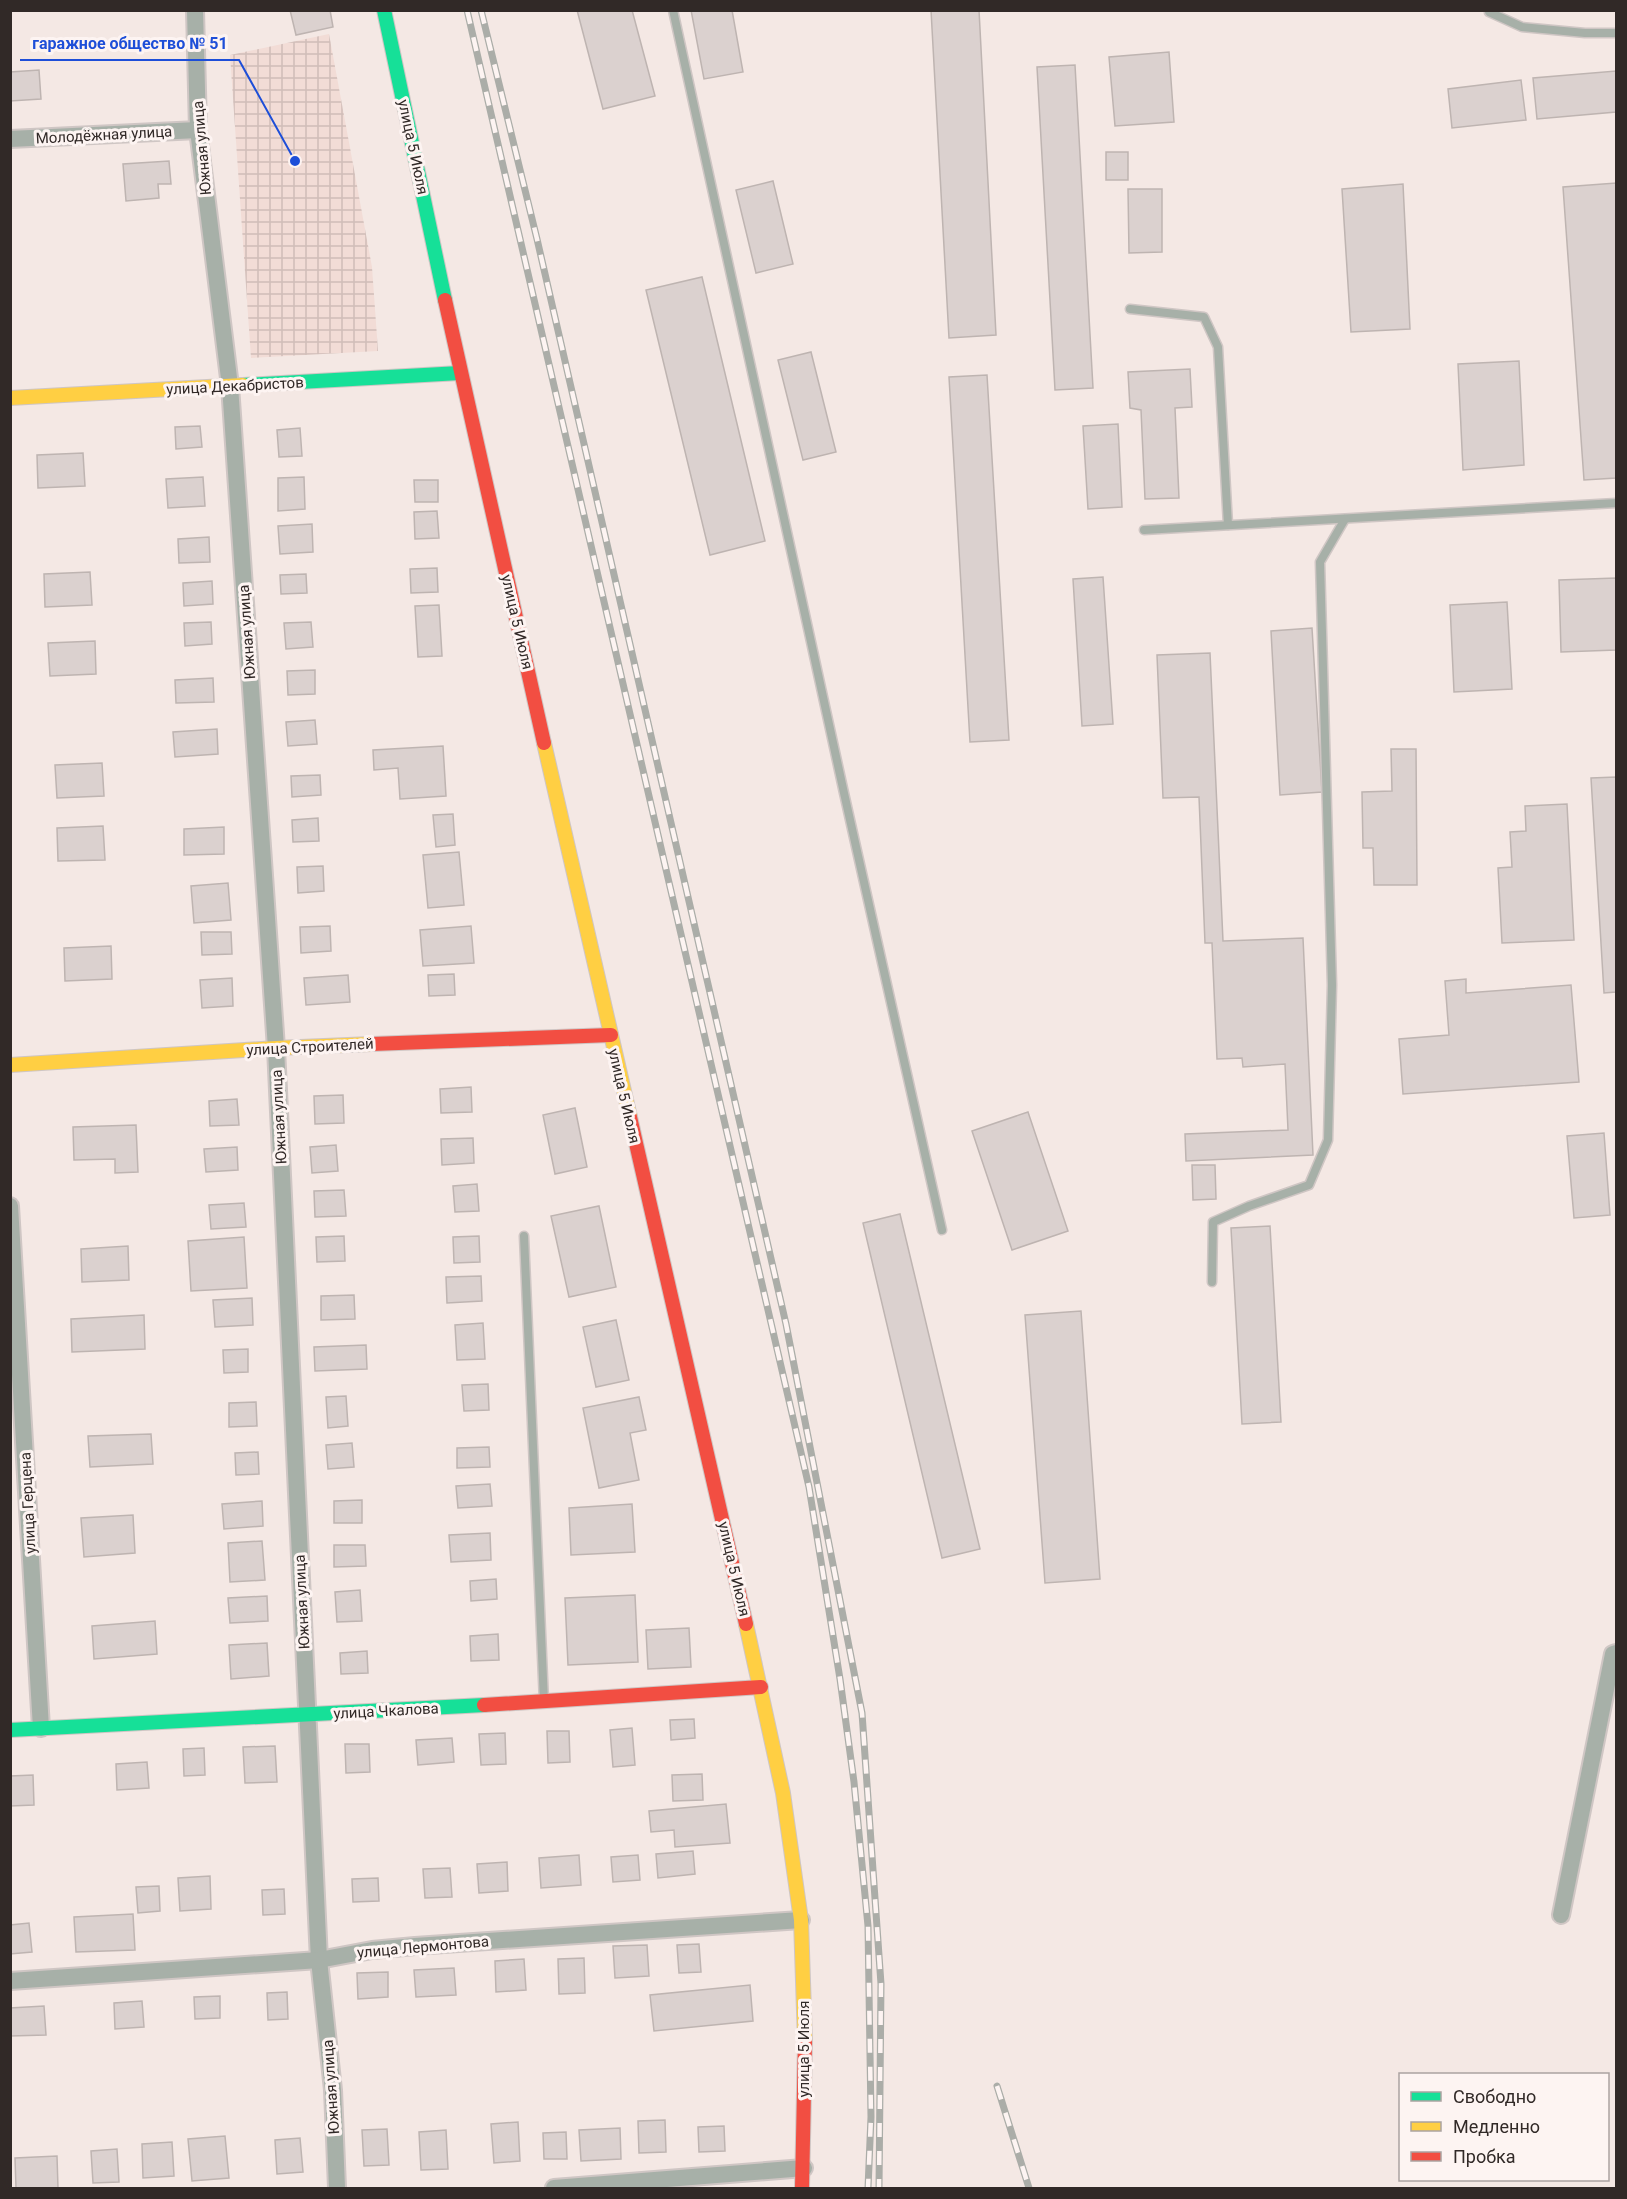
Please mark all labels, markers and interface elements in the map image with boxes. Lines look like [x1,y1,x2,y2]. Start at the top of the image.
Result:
callout: гаражное общество № 51 [20,26,239,60]
text: гаражное общество № 51 [32,34,228,53]
street label: улица 5 Июля [394,98,432,196]
street label: Южная улица [189,100,215,196]
street label: Молодёжная улица [35,122,173,148]
street label: улица Декабристов [166,373,304,399]
street label: улица 5 Июля [497,573,537,671]
street label: Южная улица [235,584,259,680]
street label: улица Строителей [246,1035,374,1059]
street label: улица 5 Июля [604,1047,644,1145]
street label: Южная улица [268,1069,290,1165]
street label: улица Герцена [16,1452,40,1554]
street label: улица 5 Июля [714,1520,754,1618]
street label: Южная улица [291,1554,313,1650]
street label: улица Чкалова [333,1699,439,1723]
street label: улица Лермонтова [356,1932,490,1962]
street label: улица 5 Июля [795,2001,813,2097]
street label: Южная улица [319,2039,343,2135]
legend [1399,2073,1609,2181]
text: Свободно [1453,2086,1536,2107]
text: Медленно [1453,2116,1540,2137]
text: Пробка [1453,2146,1516,2167]

